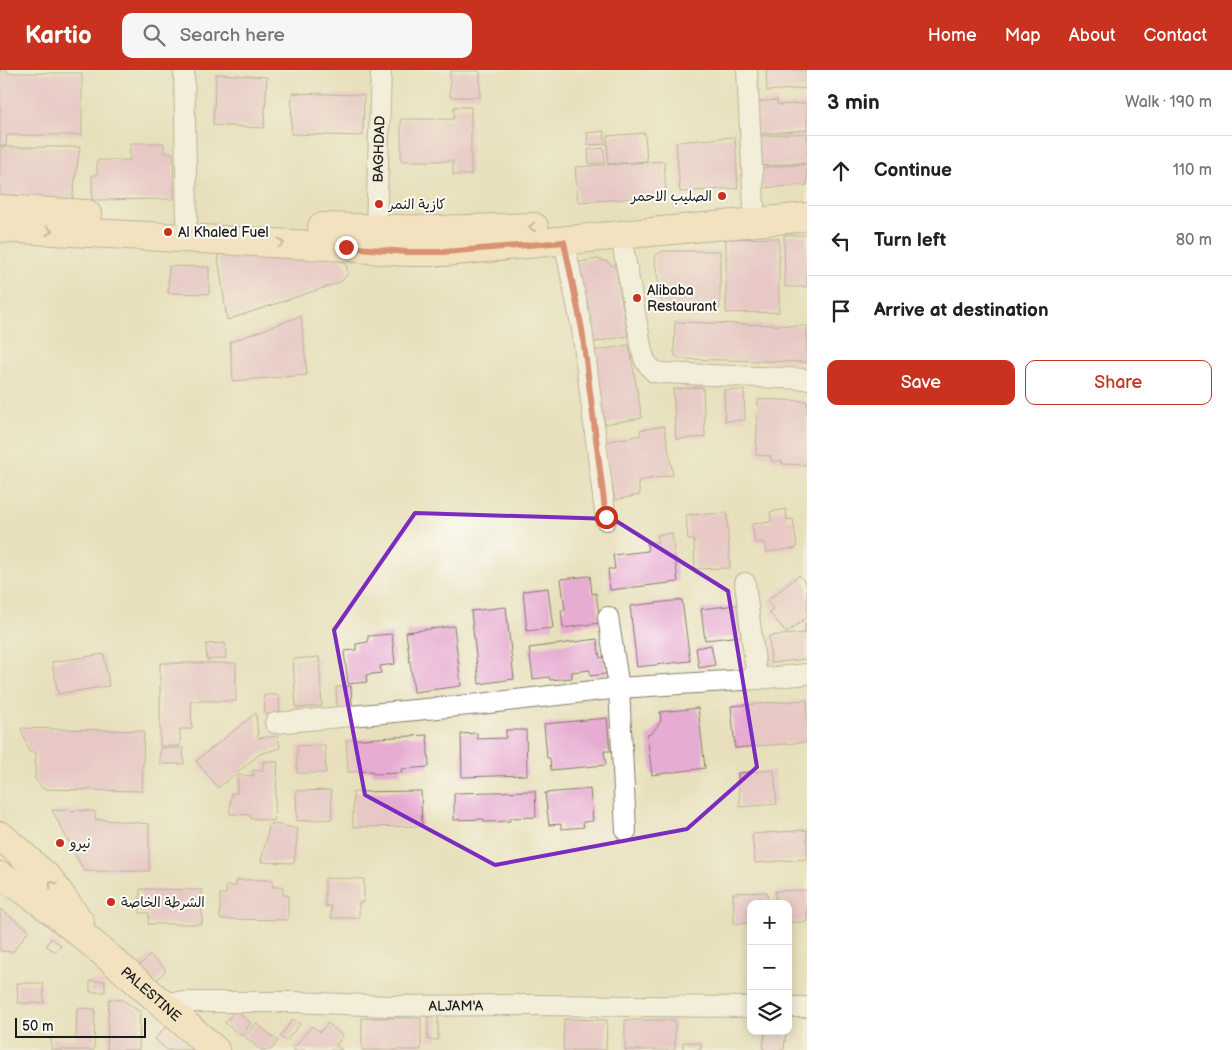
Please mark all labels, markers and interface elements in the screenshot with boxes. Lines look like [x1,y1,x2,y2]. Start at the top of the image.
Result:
search box [122,13,472,58]
text: Kartio [25,21,92,50]
icon: search [140,21,168,49]
text: Search here [180,24,285,47]
text: Home [928,25,977,46]
text: Map [1005,25,1041,46]
text: About [1069,25,1116,46]
text: Contact [1144,25,1207,46]
text: 3 min [827,90,880,115]
text: Walk · 190 m [1125,93,1212,112]
street label: BAGHDAD [369,115,388,183]
icon: ahead [827,157,855,185]
text: Continue [874,159,952,182]
text: 110 m [1173,161,1212,180]
place label: الصليب الاحمر [630,188,712,205]
marker: الصليب الاحمر [716,190,728,202]
place label: كازية النمر [388,196,446,213]
marker: كازية النمر [373,198,385,210]
one-way arrow [528,221,536,232]
place label: Al Khaled Fuel [178,224,269,241]
one-way arrow [45,225,53,236]
marker: Al Khaled Fuel [162,226,174,238]
icon: left [827,227,855,255]
text: Turn left [874,229,946,252]
text: 80 m [1176,231,1212,250]
route end [335,236,358,259]
one-way arrow [277,238,285,249]
place label: Alibaba Restaurant [647,282,717,315]
marker: Alibaba Restaurant [631,292,643,304]
icon: arrive [827,297,855,325]
text: Arrive at destination [874,299,1049,322]
button: Save [827,360,1015,405]
button: Share [1025,360,1212,405]
route start [595,506,618,529]
place label: نيرو [69,835,91,852]
marker: نيرو [54,837,66,849]
one-way arrow [49,880,58,890]
place label: الشرطة الخاصة [121,894,205,911]
marker: الشرطة الخاصة [105,896,117,908]
map controls [747,900,792,1035]
button: + [747,900,792,945]
button: − [747,945,792,990]
street label: PALESTINE [117,963,185,1025]
button: layers [747,990,792,1035]
street label: ALJAM'A [428,997,484,1014]
scale bar [15,1015,146,1038]
text: 50 m [22,1018,54,1035]

